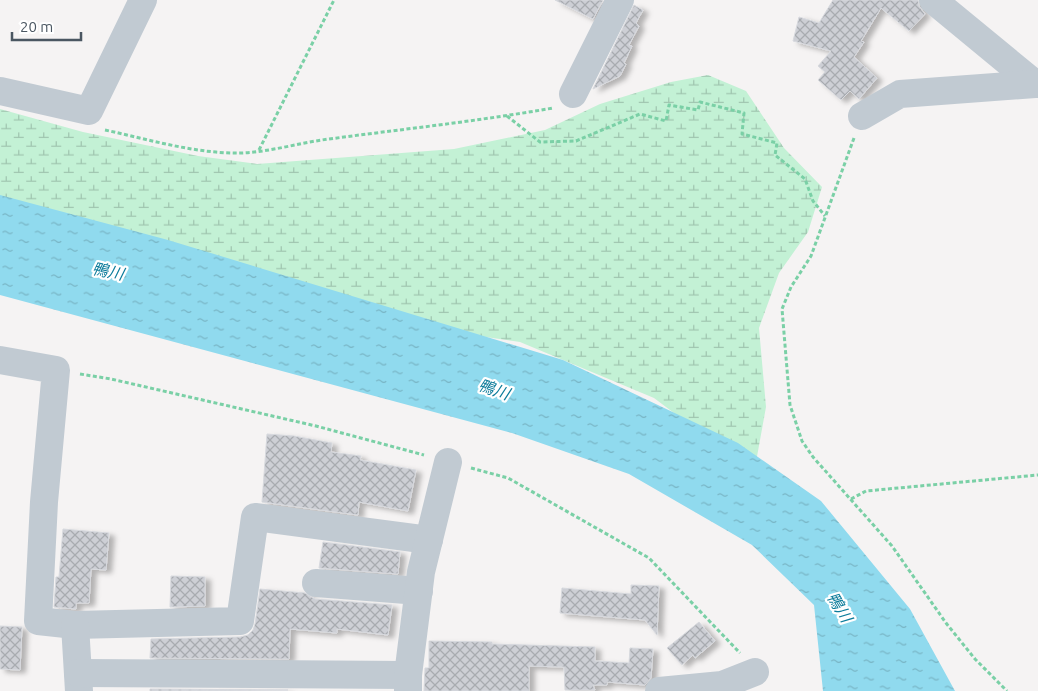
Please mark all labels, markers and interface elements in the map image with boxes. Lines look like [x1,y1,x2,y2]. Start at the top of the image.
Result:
scale bar [12,10,81,42]
text: 20 m [20,18,53,35]
water label: 鴨川 [90,259,127,284]
water label: 鴨川 [476,375,514,403]
water label: 鴨川 [824,589,857,627]

